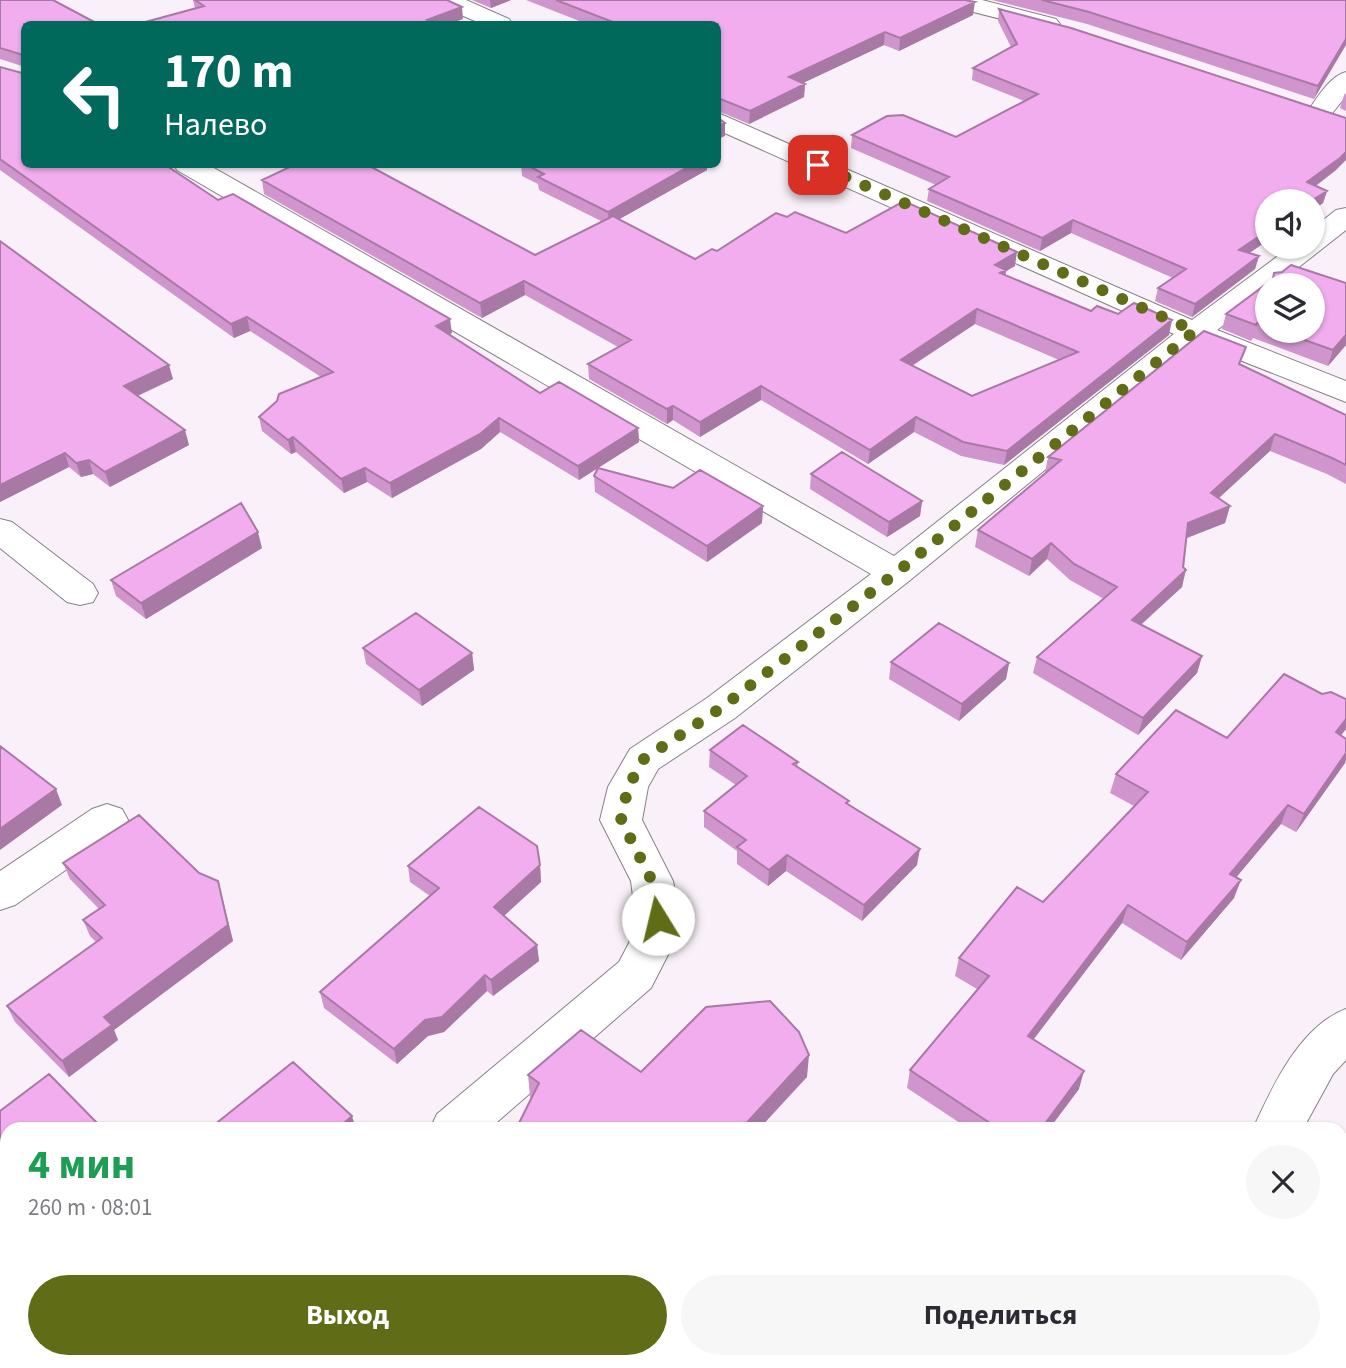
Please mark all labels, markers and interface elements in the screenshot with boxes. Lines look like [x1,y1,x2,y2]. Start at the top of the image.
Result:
text: 170 m [164,37,293,107]
icon: left [49,49,140,140]
text: Налево [164,102,267,148]
pin [788,135,848,195]
icon: arrive [799,146,837,184]
map controls [1255,189,1325,343]
button: sound [1255,189,1325,259]
button: layers [1255,273,1325,343]
position arrow [621,882,695,956]
text: 4 мин [28,1135,135,1195]
button: close [1246,1145,1320,1219]
text: 260 m · 08:01 [28,1191,152,1224]
button: Выход [28,1275,667,1355]
button: Поделиться [681,1275,1320,1355]

